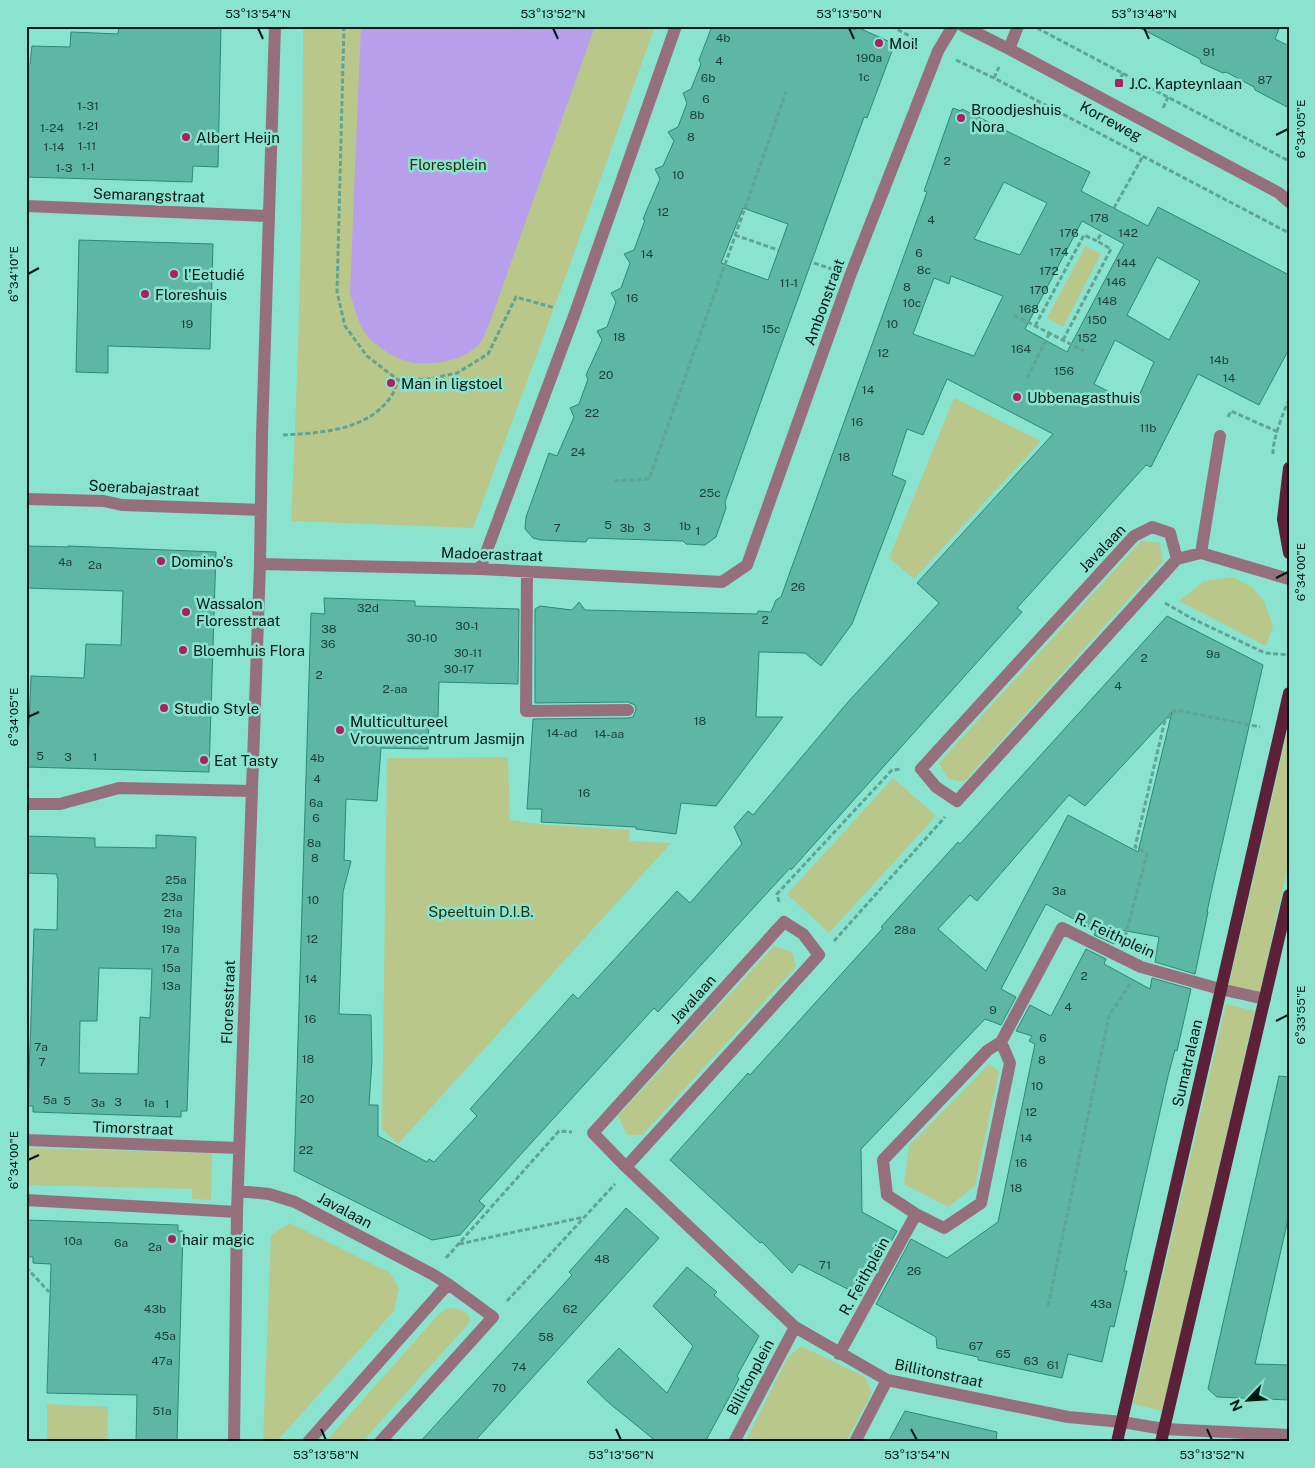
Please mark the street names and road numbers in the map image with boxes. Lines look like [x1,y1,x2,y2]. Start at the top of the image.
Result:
street label: Korreweg [1077,98,1145,144]
street label: Semarangstraat [93,185,206,205]
street label: Ambonstraat [801,256,848,347]
street label: Soerabajastraat [88,477,200,499]
street label: Javalaan [1075,521,1129,575]
street label: Madoerastraat [441,544,544,564]
street label: R. Feithplein [1072,909,1158,961]
street label: Floresstraat [218,959,238,1044]
street label: Javalaan [667,971,719,1027]
street label: Sumatralaan [1169,1018,1205,1108]
street label: Timorstraat [92,1118,174,1138]
street label: Javalaan [315,1189,375,1231]
street label: R. Feithplein [836,1234,892,1318]
street label: Billitonplein [723,1336,777,1418]
street label: Billitonstraat [893,1355,985,1391]

